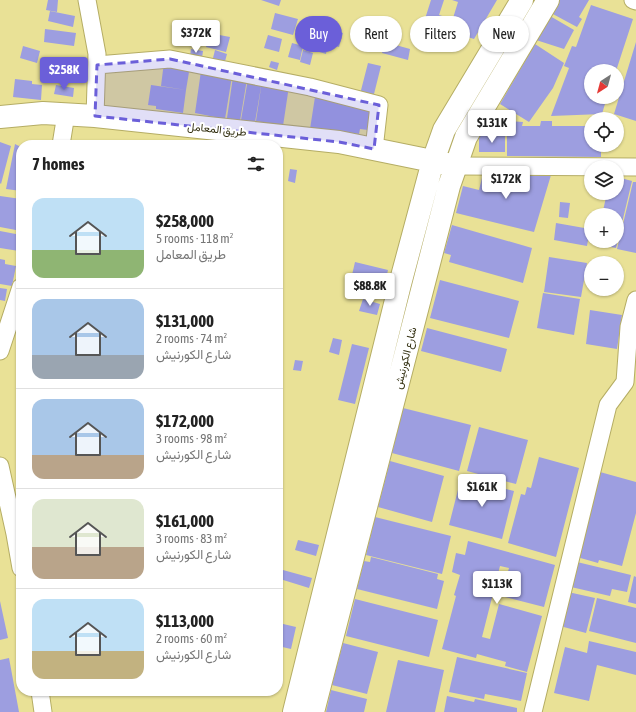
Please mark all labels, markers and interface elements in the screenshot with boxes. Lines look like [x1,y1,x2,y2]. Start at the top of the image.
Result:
chip: Buy [295,16,342,52]
chip: Rent [350,16,402,52]
chip: Filters [410,16,470,52]
chip: New [478,16,529,52]
pin: $372K [168,20,224,54]
text: $372K [181,25,211,40]
pin: $258K [36,57,92,91]
text: $258K [49,62,79,77]
north arrow [584,64,624,104]
map controls [584,64,624,296]
pin: $131K [464,110,520,144]
button: locate [584,112,624,152]
text: $131K [477,115,507,130]
street label: طريق المعامل [187,120,247,139]
icon: filters [245,153,267,175]
text: 7 homes [32,154,85,174]
button: layers [584,160,624,200]
pin: $172K [478,166,534,200]
text: $172K [491,171,521,186]
button: + [584,208,624,248]
text: $258,000 [156,211,214,231]
icon: home [64,214,112,262]
text: 5 rooms · 118 m² [156,231,233,246]
text: طريق المعامل [156,247,226,262]
button: − [584,256,624,296]
pin: $88.8K [337,273,403,307]
text: $88.8K [354,278,386,293]
text: $131,000 [156,311,214,331]
icon: home [64,315,112,363]
street label: شارع الكورنيش [391,325,421,391]
text: 2 rooms · 74 m² [156,331,227,346]
text: شارع الكورنيش [156,347,231,362]
text: $172,000 [156,411,214,431]
icon: home [64,415,112,463]
text: 3 rooms · 98 m² [156,431,227,446]
text: شارع الكورنيش [156,447,231,462]
pin: $161K [454,474,510,508]
text: $161K [467,479,497,494]
text: $161,000 [156,511,214,531]
icon: home [64,515,112,563]
text: 3 rooms · 83 m² [156,531,227,546]
text: شارع الكورنيش [156,547,231,562]
pin: $113K [469,571,525,605]
text: $113K [482,576,512,591]
text: $113,000 [156,611,214,631]
icon: home [64,615,112,663]
text: 2 rooms · 60 m² [156,631,227,646]
text: شارع الكورنيش [156,647,231,662]

